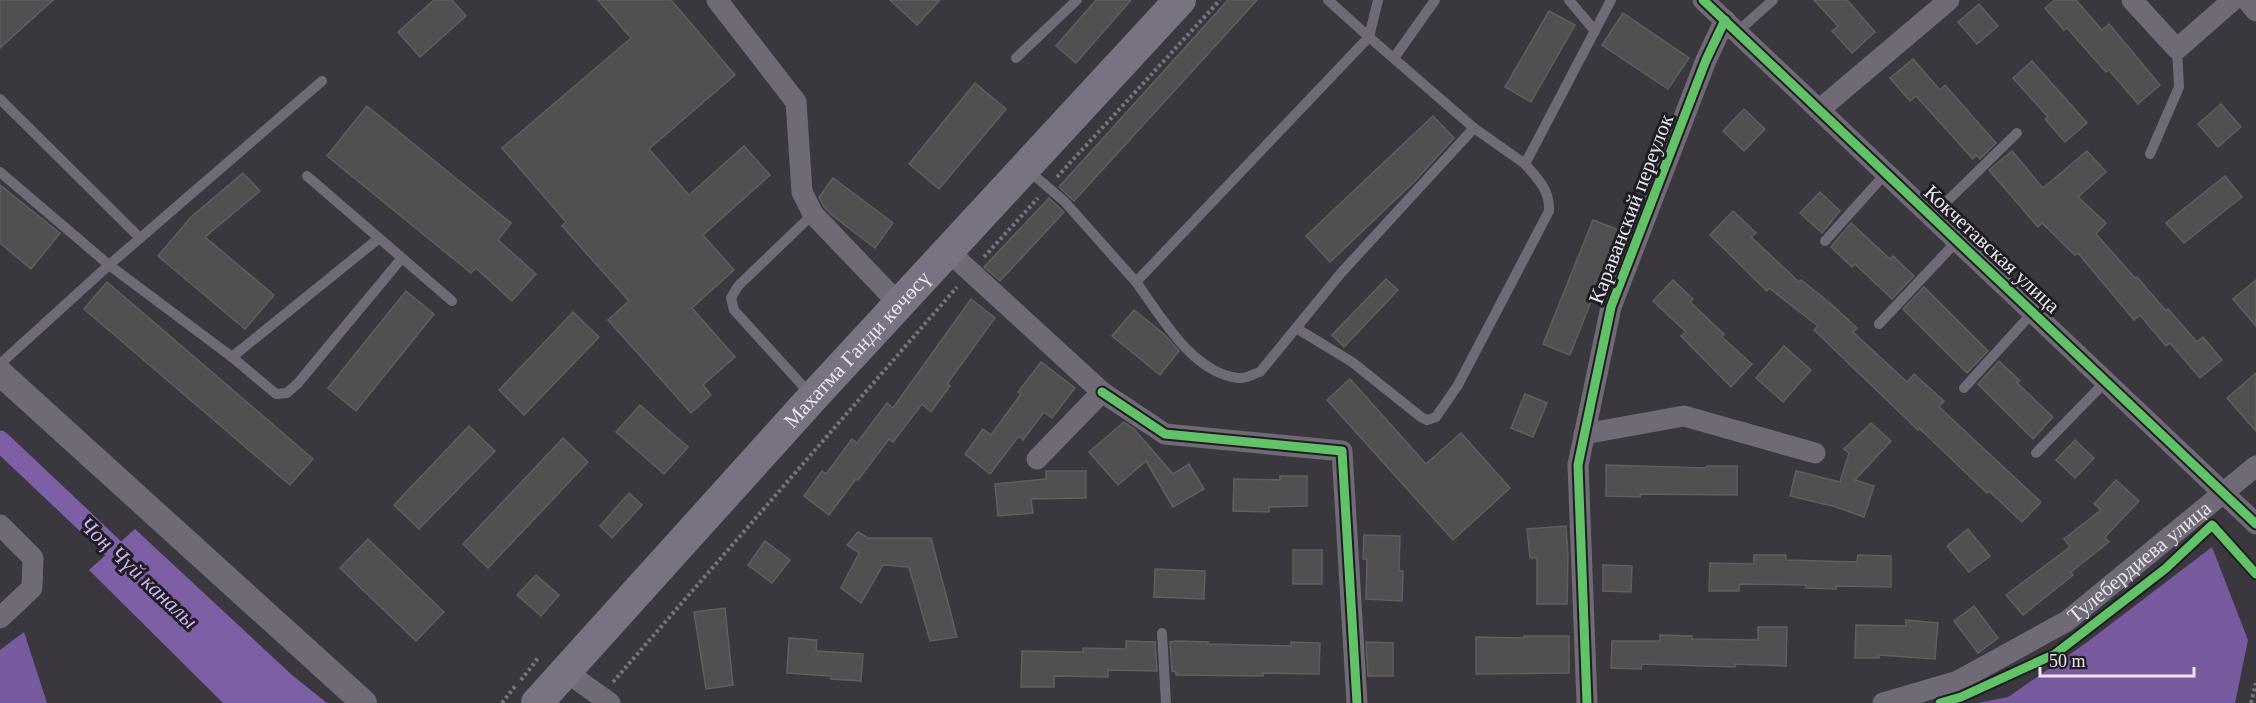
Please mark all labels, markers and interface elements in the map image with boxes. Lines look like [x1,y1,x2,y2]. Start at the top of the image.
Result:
street label: Караванский переулок [1584,110,1678,307]
street label: Кокчетавская улица [1919,180,2065,318]
street label: Махатма Ганди көчөсү [779,266,936,433]
street label: Тулебердиева улица [2063,495,2216,628]
water label: Чоң Чүй каналы [74,511,203,634]
scale bar [2040,640,2194,678]
text: 50 m [2049,651,2086,671]

